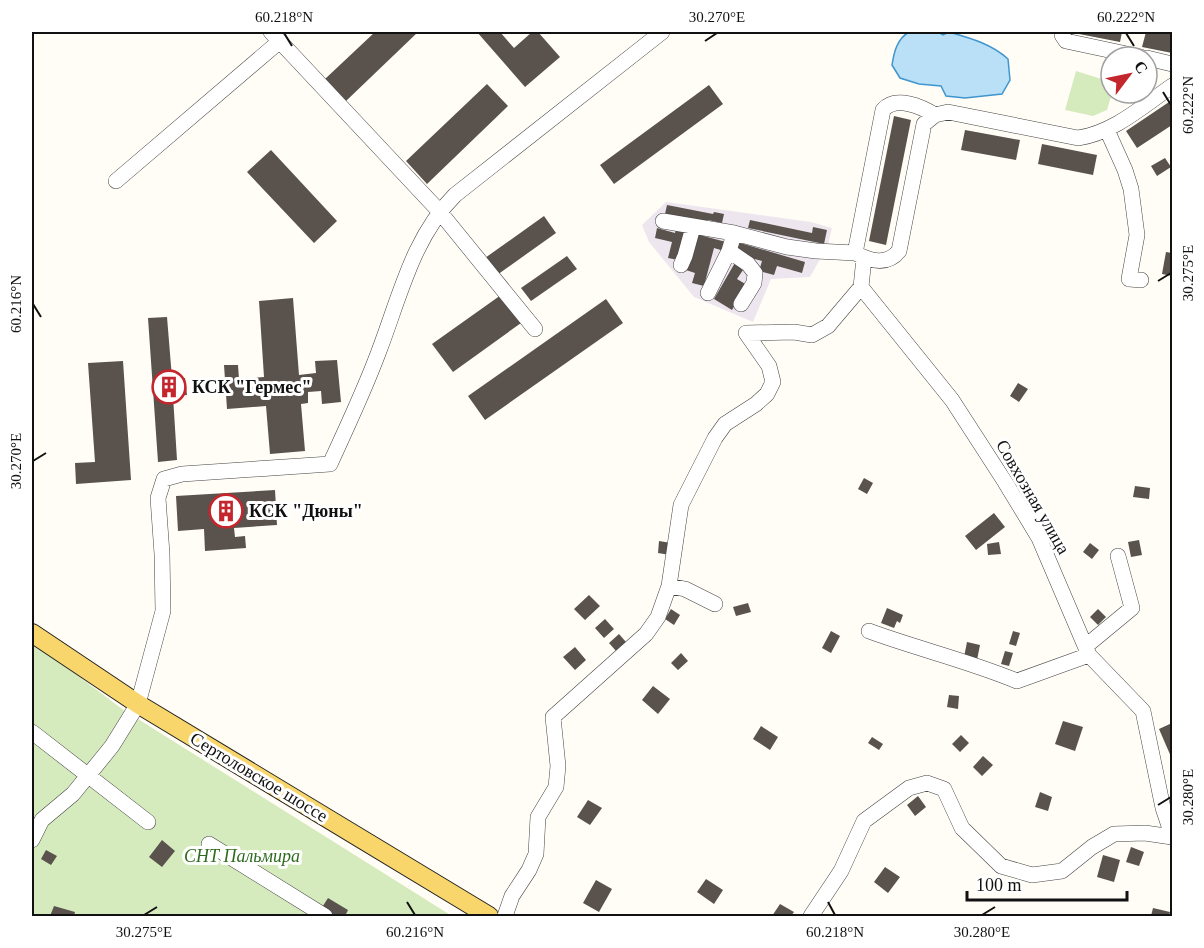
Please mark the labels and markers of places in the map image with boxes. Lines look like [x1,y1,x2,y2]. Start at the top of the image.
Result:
building icon: КСК "Гермес" [151,369,187,405]
place label: КСК "Гермес" [192,377,311,397]
building icon: КСК "Дюны" [208,493,244,529]
place label: КСК "Дюны" [249,501,363,521]

